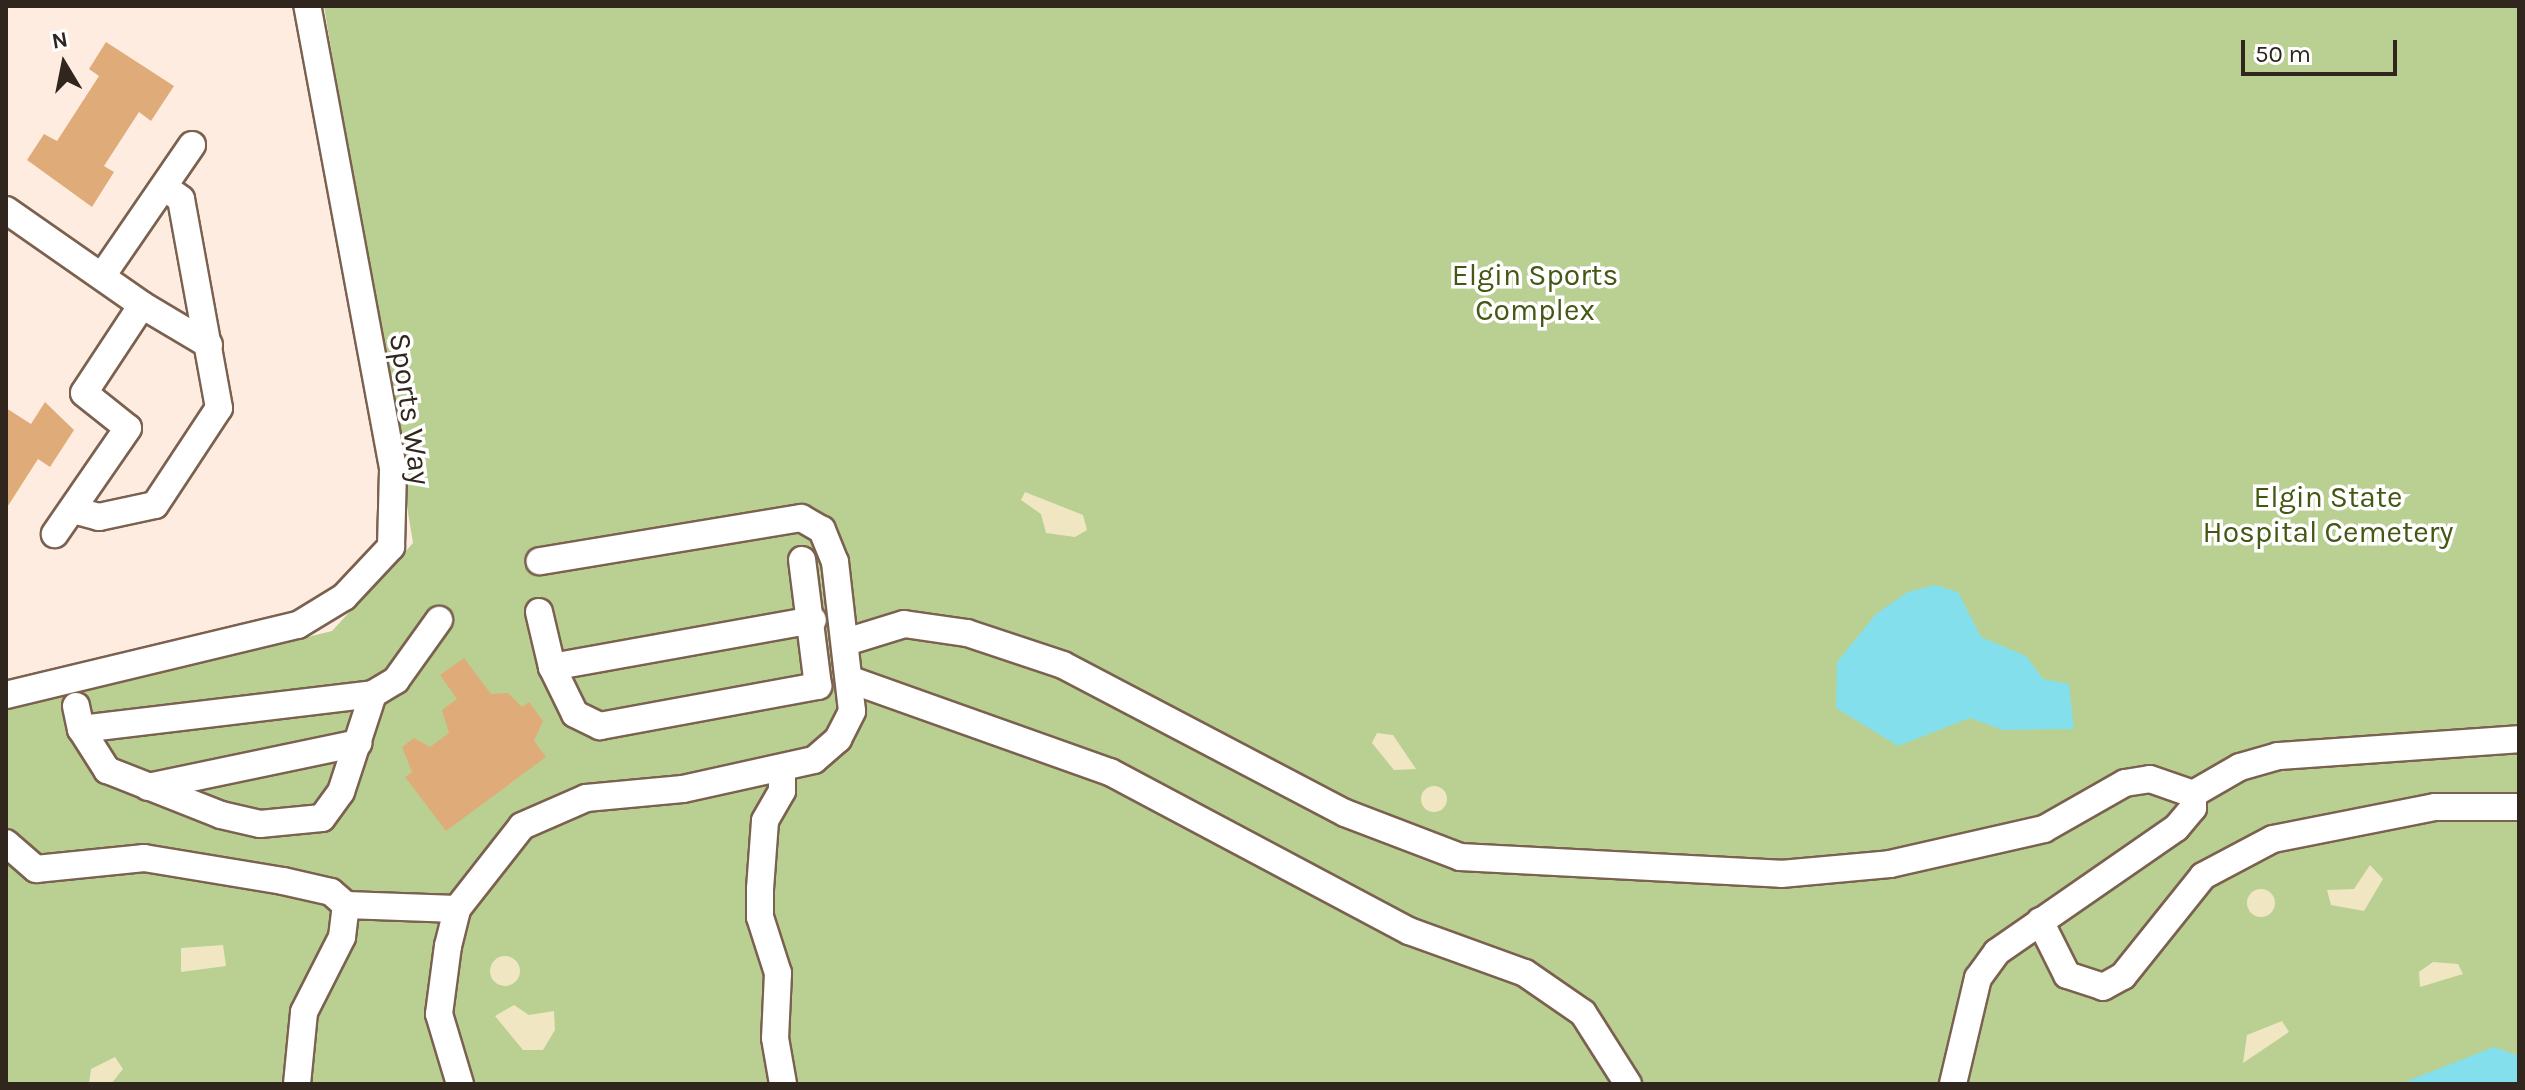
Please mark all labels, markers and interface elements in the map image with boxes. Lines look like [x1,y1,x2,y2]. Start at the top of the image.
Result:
north arrow [24,24,104,104]
scale bar [2245,24,2401,74]
text: N [50,26,70,55]
text: 50 m [2255,40,2311,68]
park label: Elgin Sports Complex [1452,257,1618,328]
street label: Sports Way [381,331,439,487]
park label: Elgin State Hospital Cemetery [2203,479,2453,550]

